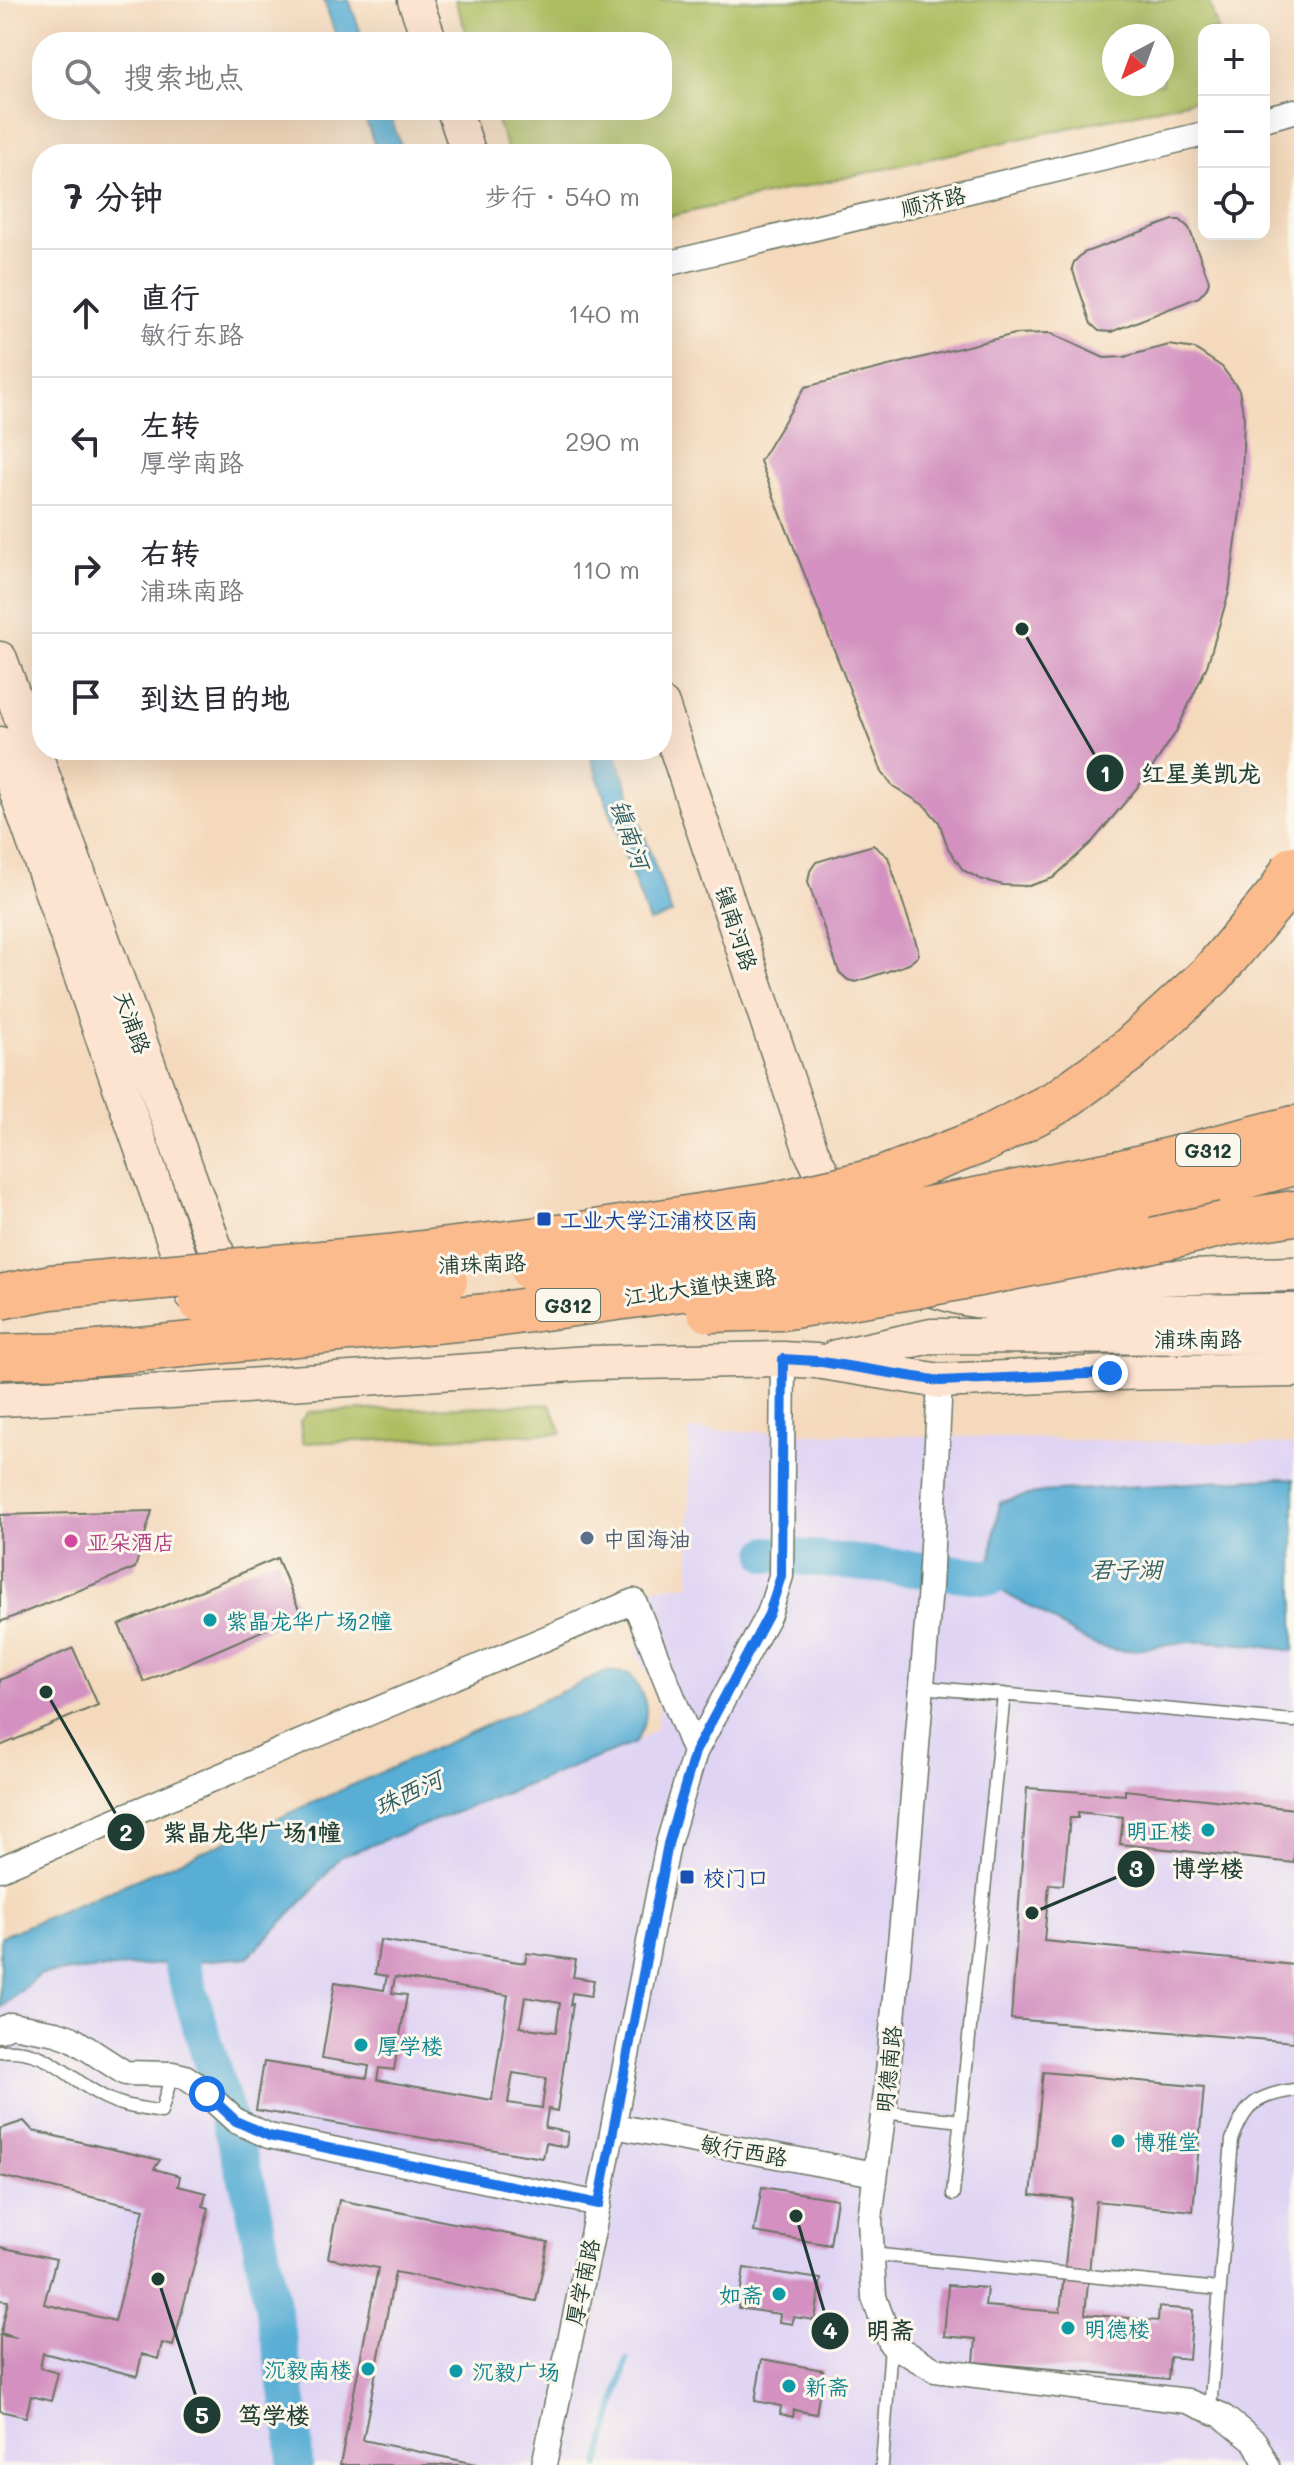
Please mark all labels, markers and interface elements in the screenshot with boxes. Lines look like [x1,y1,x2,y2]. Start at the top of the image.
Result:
north arrow [1102,24,1174,96]
map controls [1198,24,1270,240]
button: + [1198,24,1270,96]
search box [32,32,672,120]
icon: search [60,54,104,98]
text: 搜索地点 [124,56,244,96]
button: − [1198,96,1270,168]
button: locate [1198,168,1270,240]
text: 7 分钟 [64,173,163,218]
text: 步行 · 540 m [485,179,640,213]
street label: 顺济路 [898,179,968,223]
text: 直行 [140,276,200,316]
icon: ahead [64,291,108,335]
text: 140 m [568,296,640,330]
text: 敏行东路 [140,317,244,351]
text: 左转 [140,404,200,444]
icon: left [64,419,108,463]
text: 290 m [565,424,640,458]
text: 厚学南路 [140,445,244,479]
text: 右转 [140,532,200,572]
icon: right [64,547,108,591]
text: 110 m [572,552,640,586]
text: 浦珠南路 [140,573,244,607]
icon: arrive [64,675,108,719]
text: 到达目的地 [140,677,290,717]
callout: 红星美凯龙 [1085,749,1277,797]
text: 1 [1100,757,1110,788]
text: 红星美凯龙 [1141,757,1261,788]
water label: 镇南河 [605,795,659,877]
street label: 镇南河路 [710,882,764,974]
street label: 天浦路 [108,986,158,1058]
road number: G312 [1176,1134,1240,1166]
place label: 工业大学江浦校区南 [560,1205,758,1234]
marker: 工业大学江浦校区南 [535,1210,553,1228]
street label: 浦珠南路 [438,1247,526,1279]
street label: 江北大道快速路 [622,1261,778,1311]
road number: G312 [536,1289,600,1321]
street label: 浦珠南路 [1154,1324,1242,1353]
route end [1092,1355,1128,1391]
place label: 中国海油 [603,1524,691,1553]
place label: 亚朵酒店 [87,1527,175,1556]
marker: 中国海油 [578,1529,596,1547]
marker: 亚朵酒店 [62,1532,80,1550]
water label: 君子湖 [1090,1553,1165,1584]
place label: 紫晶龙华广场2幢 [226,1606,392,1635]
marker: 紫晶龙华广场2幢 [201,1611,219,1629]
water label: 珠西河 [369,1761,451,1821]
callout: 紫晶龙华广场1幢 [106,1808,357,1856]
text: 2 [119,1816,133,1847]
text: 紫晶龙华广场1幢 [163,1816,341,1847]
place label: 明正楼 [1126,1816,1192,1845]
marker: 明正楼 [1199,1821,1217,1839]
callout: 博学楼 [1116,1845,1260,1893]
text: 3 [1129,1852,1143,1883]
text: 博学楼 [1172,1852,1244,1883]
place label: 校门口 [703,1863,769,1892]
marker: 校门口 [678,1868,696,1886]
street label: 明德南路 [869,2024,907,2114]
place label: 厚学楼 [377,2031,443,2060]
marker: 厚学楼 [352,2036,370,2054]
route start [189,2076,225,2112]
place label: 博雅堂 [1134,2127,1200,2156]
street label: 敏行西路 [698,2128,790,2172]
marker: 博雅堂 [1109,2132,1127,2150]
street label: 厚学南路 [559,2236,605,2328]
place label: 如斋 [719,2280,763,2309]
marker: 如斋 [770,2285,788,2303]
callout: 明斋 [810,2307,930,2355]
text: 4 [822,2314,838,2345]
text: 明斋 [866,2314,914,2345]
place label: 明德楼 [1084,2314,1150,2343]
marker: 明德楼 [1059,2319,1077,2337]
place label: 沉毅南楼 [264,2355,352,2384]
place label: 沉毅广场 [472,2357,560,2386]
marker: 沉毅南楼 [359,2360,377,2378]
marker: 沉毅广场 [447,2362,465,2380]
place label: 新斋 [805,2372,849,2401]
marker: 新斋 [780,2377,798,2395]
callout: 笃学楼 [182,2391,326,2439]
text: 5 [195,2399,209,2430]
text: 笃学楼 [238,2399,310,2430]

